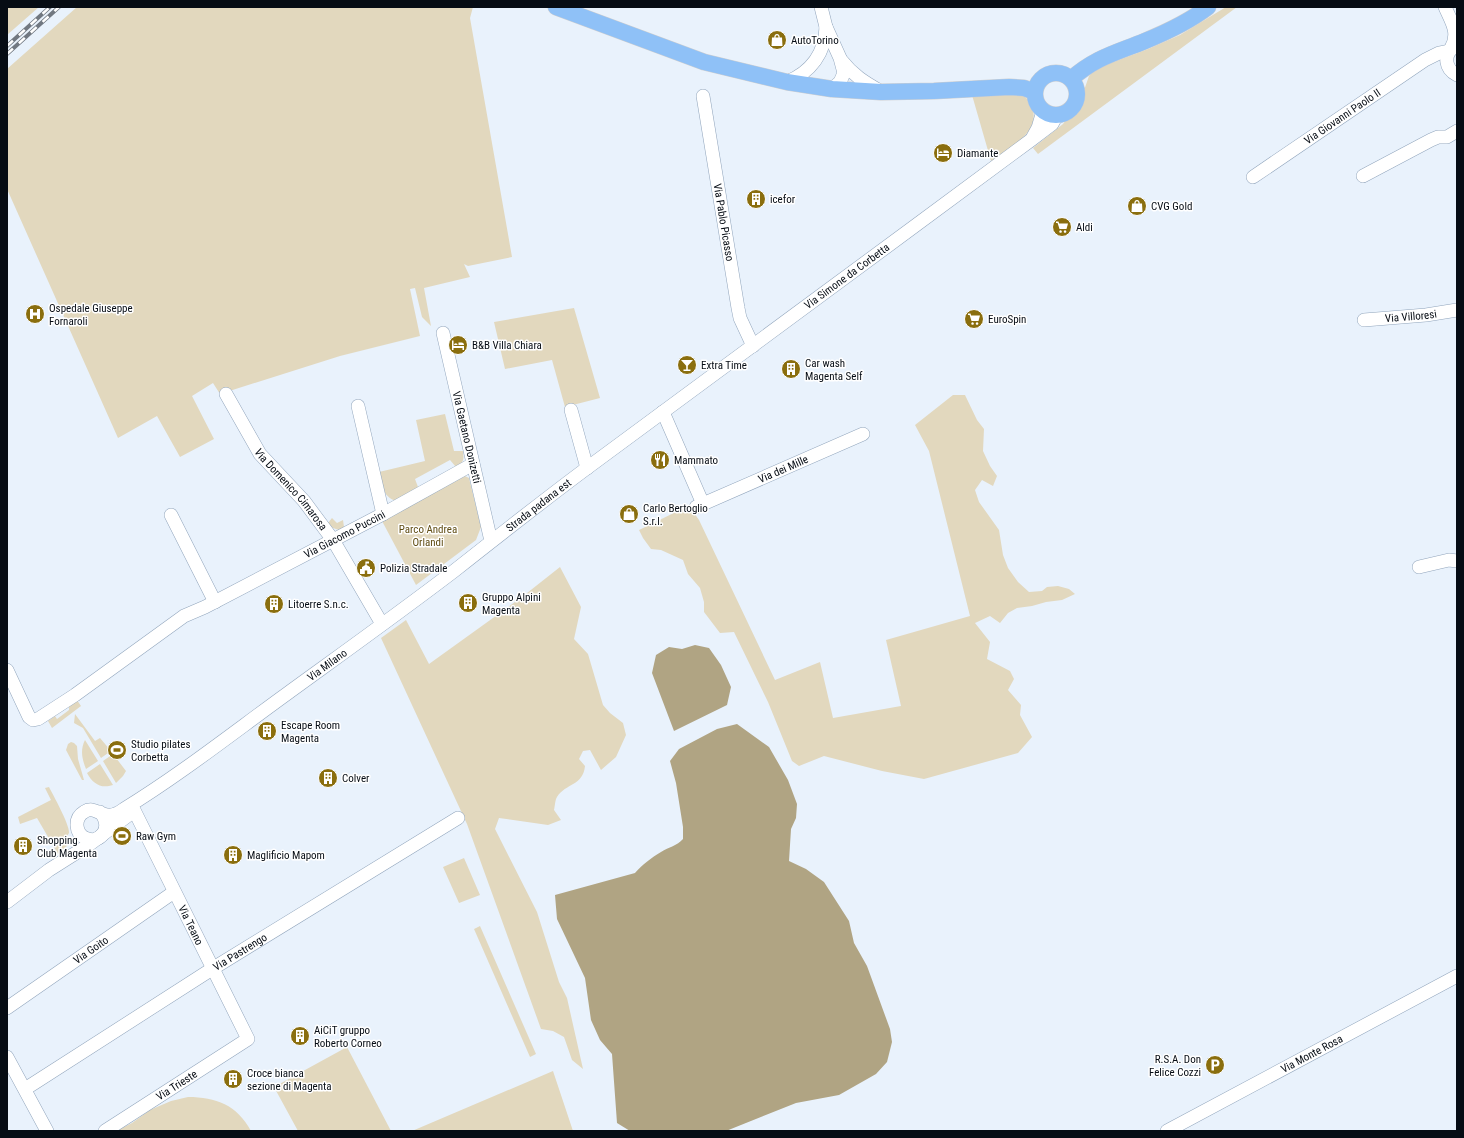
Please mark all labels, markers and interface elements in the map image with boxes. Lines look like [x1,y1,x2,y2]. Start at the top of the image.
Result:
shop icon: AutoTorino [766,29,788,51]
place label: AutoTorino [791,34,839,47]
street label: Via Giovanni Paolo II [1302,86,1383,147]
hotel icon: Diamante [932,142,954,164]
place label: Diamante [957,147,998,160]
street label: Via Pablo Picasso [711,183,736,263]
building icon: icefor [745,188,767,210]
place label: icefor [770,193,796,206]
shop icon: CVG Gold [1126,195,1148,217]
place label: CVG Gold [1151,200,1192,213]
supermarket icon: Aldi [1051,216,1073,238]
place label: Aldi [1076,221,1093,234]
street label: Via Simone da Corbetta [802,241,892,312]
place label: Ospedale Giuseppe Fornaroli [49,302,133,328]
hospital icon: Ospedale Giuseppe Fornaroli [24,303,46,325]
street label: Via Villoresi [1385,307,1438,325]
supermarket icon: EuroSpin [963,308,985,330]
place label: EuroSpin [988,313,1026,326]
hotel icon: B&B Villa Chiara [447,334,469,356]
place label: B&B Villa Chiara [472,339,542,352]
bar icon: Extra Time [676,354,698,376]
place label: Car wash Magenta Self [805,357,863,383]
building icon: Car wash Magenta Self [780,358,802,380]
place label: Extra Time [701,359,747,372]
street label: Via Gaetano Donizetti [450,390,483,485]
street label: Via Domenico Cimarosa [251,447,330,533]
restaurant icon: Mammato [649,449,671,471]
street label: Via dei Mille [756,453,810,486]
place label: Mammato [674,454,719,467]
street label: Strada padana est [504,476,574,535]
place label: Carlo Bertoglio S.r.l. [643,502,708,528]
shop icon: Carlo Bertoglio S.r.l. [618,503,640,525]
street label: Via Giacomo Puccini [302,508,388,561]
park label: Parco Andrea Orlandi [399,523,457,549]
public building icon: Polizia Stradale [355,557,377,579]
place label: Polizia Stradale [380,562,448,575]
place label: Gruppo Alpini Magenta [482,591,541,617]
building icon: Gruppo Alpini Magenta [457,592,479,614]
building icon: Litoerre S.n.c. [263,593,285,615]
place label: Litoerre S.n.c. [288,598,349,611]
street label: Via Milano [305,646,350,684]
place label: Escape Room Magenta [281,719,340,745]
building icon: Escape Room Magenta [256,720,278,742]
place label: Studio pilates Corbetta [131,738,190,764]
sports icon: Studio pilates Corbetta [106,739,128,761]
building icon: Colver [317,767,339,789]
place label: Colver [342,772,370,785]
sports icon: Raw Gym [111,825,133,847]
place label: Raw Gym [136,830,176,843]
place label: Shopping Club Magenta [37,834,97,860]
building icon: Shopping Club Magenta [12,835,34,857]
building icon: Maglificio Mapom [222,844,244,866]
place label: Maglificio Mapom [247,849,325,862]
street label: Via Teano [175,903,206,948]
street label: Via Pastrengo [211,931,270,974]
street label: Via Goito [71,933,111,967]
place label: AiCiT gruppo Roberto Corneo [314,1024,382,1050]
building icon: AiCiT gruppo Roberto Corneo [289,1025,311,1047]
street label: Via Monte Rosa [1279,1032,1345,1076]
place label: R.S.A. Don Felice Cozzi [1149,1053,1201,1079]
parking icon: R.S.A. Don Felice Cozzi [1204,1054,1226,1076]
street label: Via Trieste [154,1067,200,1103]
place label: Croce bianca sezione di Magenta [247,1067,332,1093]
building icon: Croce bianca sezione di Magenta [222,1068,244,1090]

